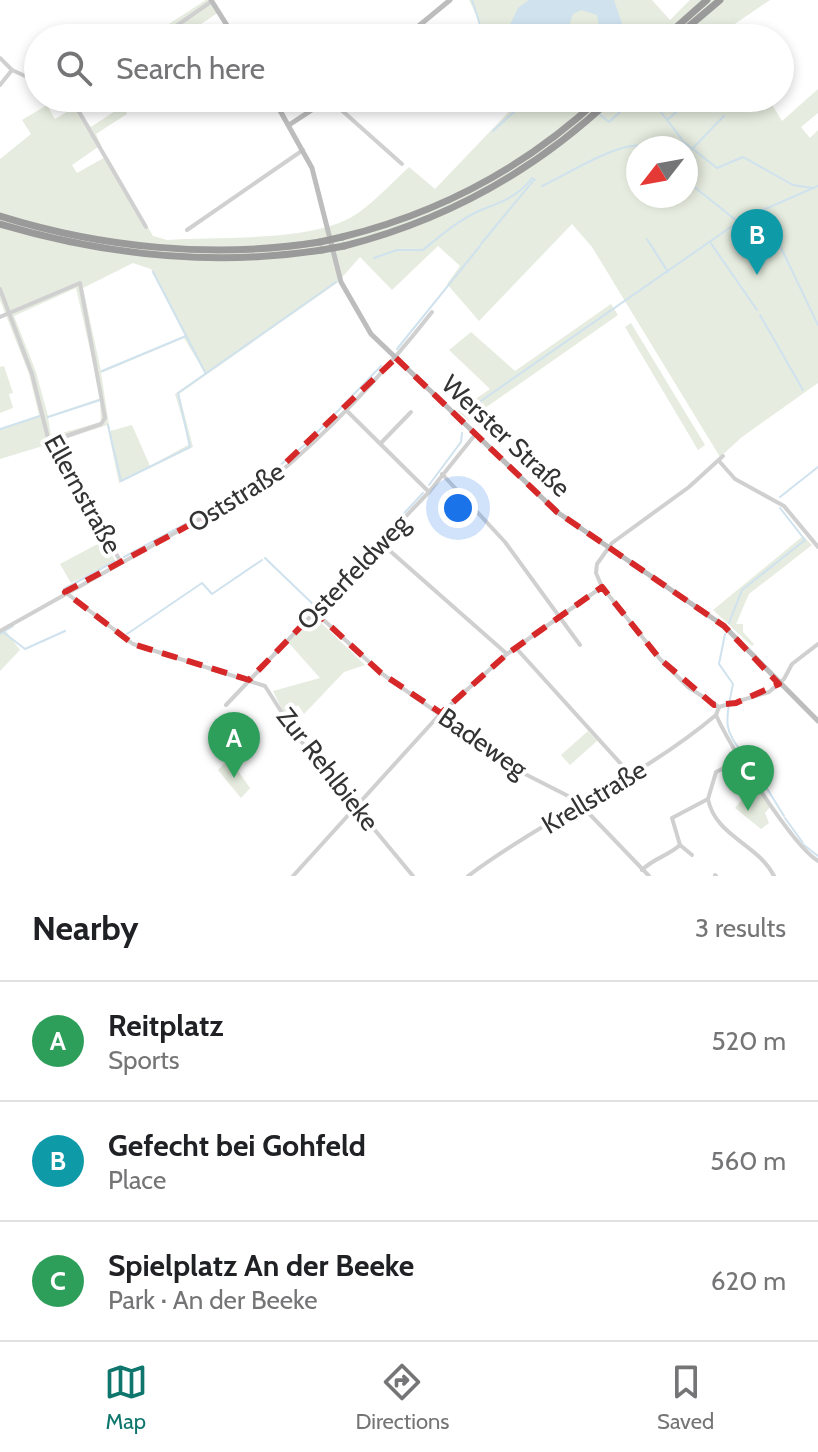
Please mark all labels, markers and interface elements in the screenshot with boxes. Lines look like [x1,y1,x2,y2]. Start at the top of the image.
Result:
search box [24,24,794,112]
icon: search [52,46,96,90]
text: Search here [116,50,265,87]
north arrow [626,136,698,208]
pin: B [731,209,783,275]
street label: Werster Straße [435,368,577,504]
street label: Ellernstraße [37,429,129,559]
street label: Oststraße [182,455,290,539]
your location [438,488,478,528]
street label: Osterfeldweg [290,507,417,636]
street label: Zur Rehlbieke [270,701,386,837]
street label: Badeweg [433,701,534,786]
pin: A [208,712,260,778]
pin: C [722,745,774,811]
street label: Krellstraße [536,753,652,841]
text: Nearby [32,907,139,949]
text: 3 results [695,912,786,944]
text: Reitplatz [108,1007,223,1044]
text: A [50,1025,66,1057]
text: 520 m [712,1025,786,1057]
text: Sports [108,1044,180,1076]
text: Gefecht bei Gohfeld [108,1127,366,1164]
text: B [50,1145,66,1177]
text: 560 m [710,1145,786,1177]
text: Place [108,1164,166,1196]
text: Spielplatz An der Beeke [108,1247,414,1284]
text: C [50,1265,66,1297]
text: 620 m [711,1265,786,1297]
text: Park · An der Beeke [108,1284,317,1316]
tab: Map [104,1360,148,1435]
tab: Directions [355,1360,449,1435]
tab: Saved [657,1360,714,1435]

